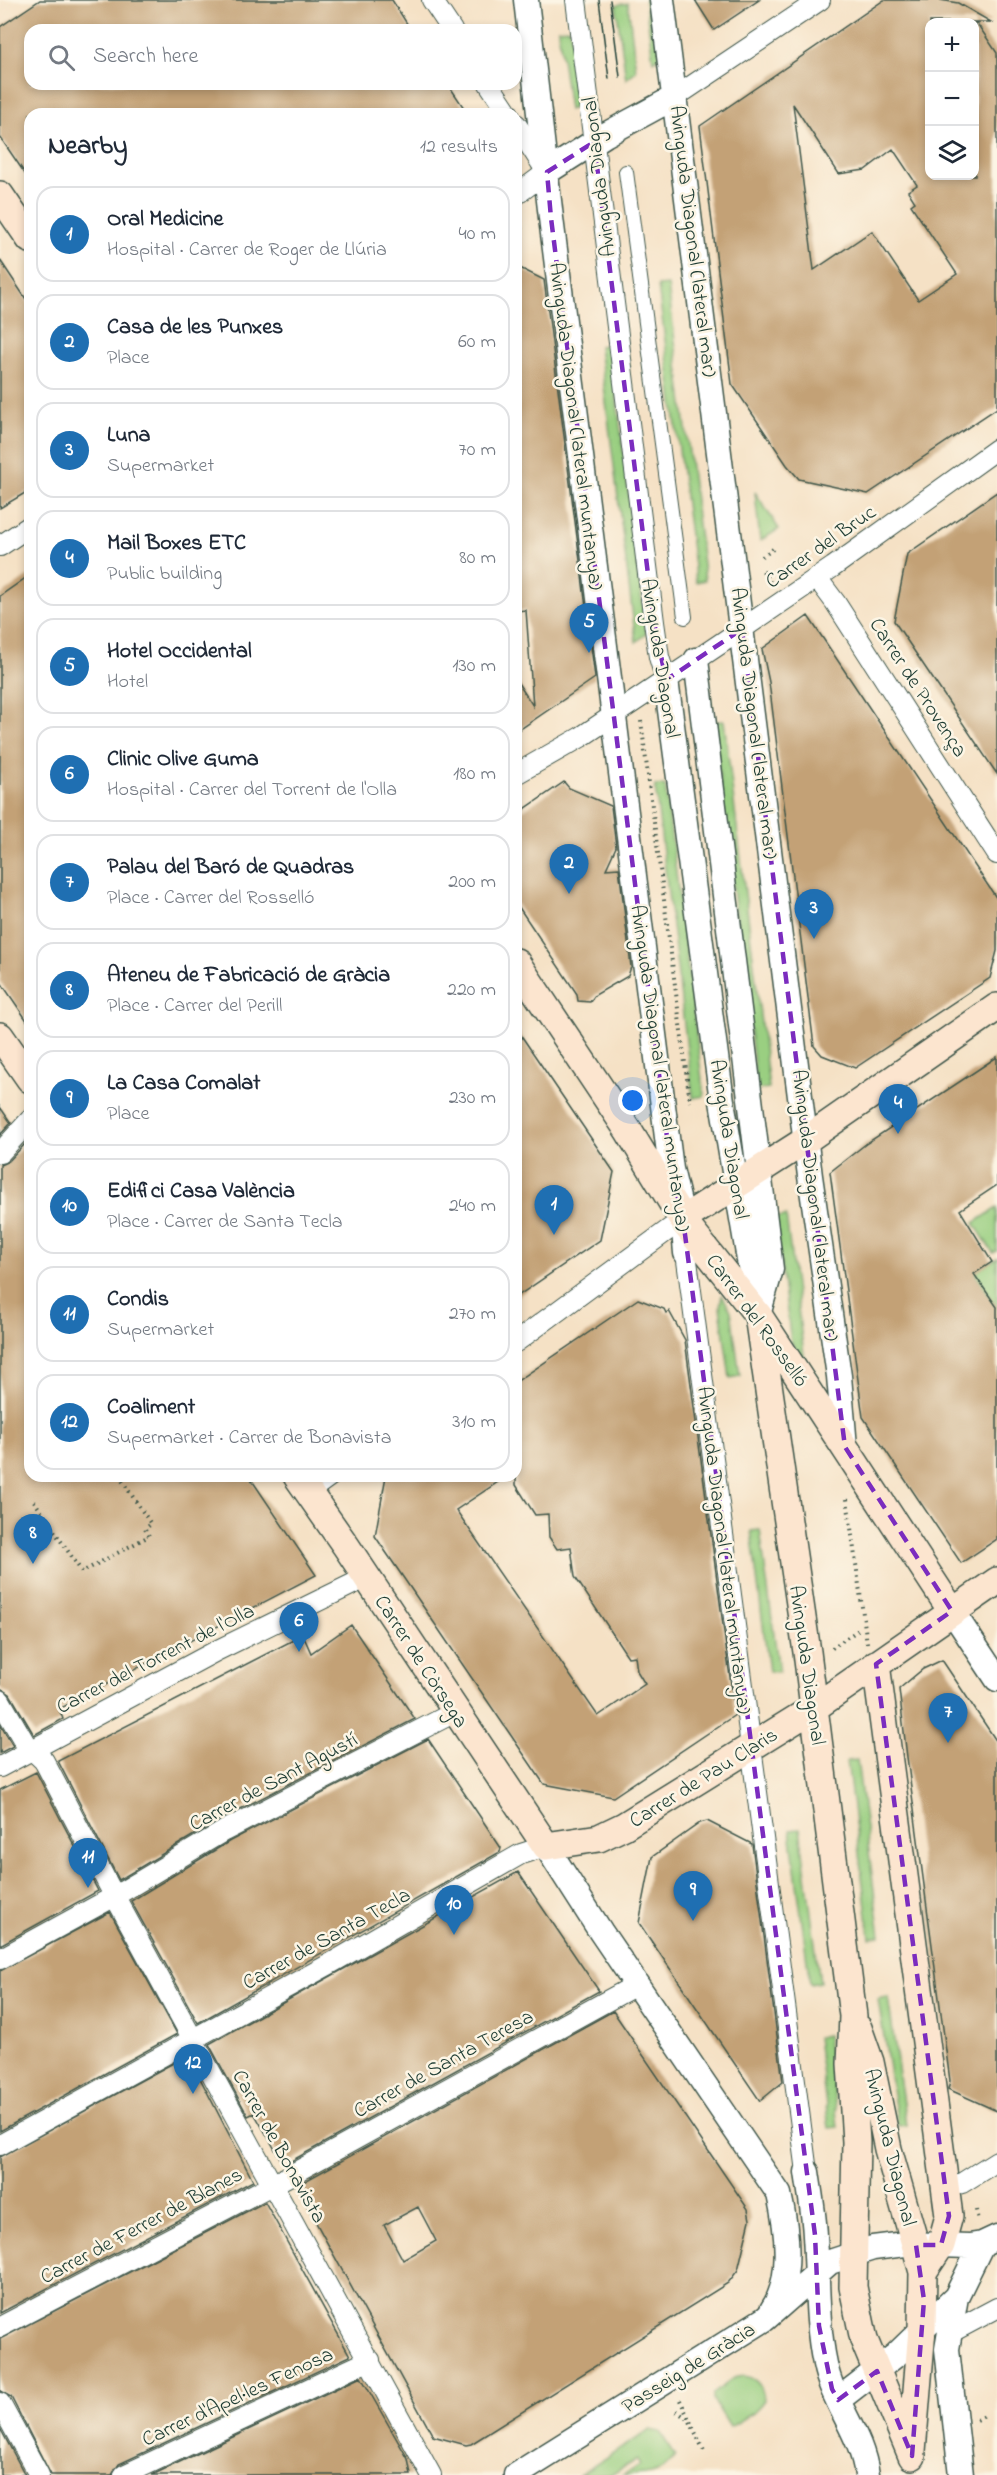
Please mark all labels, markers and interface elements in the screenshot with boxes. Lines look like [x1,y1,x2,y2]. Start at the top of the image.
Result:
map controls [925,18,979,180]
button: + [925,18,979,72]
search box [24,24,522,90]
icon: search [45,41,78,74]
text: Search here [93,41,198,73]
button: − [925,72,979,126]
street label: Avinguda Diagonal [575,95,627,259]
street label: Avinguda Diagonal (lateral mar) [658,104,724,379]
button: layers [925,126,979,180]
text: Nearby [48,128,127,166]
text: 12 results [420,133,498,162]
text: Oral Medicine [107,204,223,236]
text: 1 [66,220,73,249]
text: 40 m [459,220,496,249]
text: Hospital · Carrer de Roger de Llúria [107,236,387,265]
street label: Avinguda Diagonal (lateral muntanya) [538,261,610,592]
text: Casa de les Punxes [107,312,283,344]
text: 2 [65,328,74,357]
text: 60 m [458,328,496,357]
text: Place [107,344,149,373]
text: Luna [107,420,150,452]
text: 3 [65,436,74,465]
text: 70 m [459,436,496,465]
text: Supermarket [107,452,214,481]
street label: Carrer del Bruc [760,498,883,597]
text: Mail Boxes ETC [107,528,246,560]
text: 4 [65,544,74,573]
text: 80 m [459,544,496,573]
text: Public building [107,560,222,589]
street label: Avinguda Diagonal [630,576,686,741]
street label: Avinguda Diagonal (lateral mar) [719,586,785,861]
pin: 5 [570,604,608,653]
street label: Carrer de Provença [861,612,974,764]
text: Hotel Occidental [107,636,252,668]
text: 5 [64,652,75,681]
text: 130 m [452,652,496,681]
text: Hotel [107,668,148,697]
text: Clinic Olive Guma [107,744,259,776]
text: 6 [65,760,74,789]
text: 180 m [453,760,496,789]
text: Hospital · Carrer del Torrent de l'Olla [107,776,397,805]
pin: 2 [550,844,588,894]
text: Palau del Baró de Quadras [107,852,354,884]
text: 7 [65,868,74,897]
text: 200 m [448,868,496,897]
text: Place · Carrer del Rosselló [107,884,314,913]
pin: 3 [794,890,834,939]
street label: Avinguda Diagonal (lateral muntanya) [619,903,697,1234]
text: Ateneu de Fabricació de Gràcia [107,960,390,992]
text: 8 [66,976,73,1005]
text: 220 m [447,976,496,1005]
text: Place · Carrer del Perill [107,992,282,1021]
street label: Avinguda Diagonal [699,1057,755,1222]
text: La Casa Comalat [107,1068,261,1100]
street label: Avinguda Diagonal (lateral mar) [780,1068,846,1343]
text: 9 [66,1084,73,1113]
text: 230 m [449,1084,496,1113]
pin: 4 [878,1084,918,1134]
your location [618,1086,647,1115]
text: Place [107,1100,149,1129]
text: Edifici Casa València [107,1176,295,1208]
pin: 1 [534,1186,574,1235]
text: 10 [62,1192,77,1221]
text: 240 m [449,1192,496,1221]
text: Place · Carrer de Santa Tecla [107,1208,343,1237]
street label: Carrer del Rosselló [698,1248,815,1394]
text: Condis [107,1284,169,1316]
text: 11 [63,1300,76,1329]
text: 270 m [449,1300,496,1329]
text: Supermarket [107,1316,214,1345]
street label: Avinguda Diagonal (lateral muntanya) [686,1385,758,1716]
text: Coaliment [107,1392,195,1424]
text: 12 [61,1408,78,1437]
text: 310 m [452,1408,496,1437]
text: Supermarket · Carrer de Bonavista [107,1424,392,1453]
pin: 8 [14,1514,52,1564]
street label: Avinguda Diagonal [778,1583,832,1747]
street label: Carrer de Còrsega [364,1590,475,1736]
street label: Carrer del Torrent de l'Olla [52,1597,260,1723]
pin: 6 [280,1602,318,1652]
pin: 7 [928,1694,968,1743]
street label: Carrer de Pau Claris [624,1721,784,1837]
street label: Carrer de Sant Agustí [184,1726,365,1842]
pin: 11 [68,1838,107,1888]
pin: 9 [674,1872,712,1921]
street label: Carrer de Santa Tecla [237,1881,416,1998]
pin: 10 [434,1886,474,1935]
street label: Carrer de Santa Teresa [348,2003,539,2127]
pin: 12 [174,2044,212,2094]
street label: Carrer de Bonavista [224,2065,333,2229]
street label: Avinguda Diagonal [853,2066,923,2230]
street label: Carrer de Ferrer de Blanes [35,2161,248,2293]
street label: Passeig de Gràcia [616,2316,763,2424]
street label: Carrer d'Apel·les Fenosa [137,2340,338,2455]

